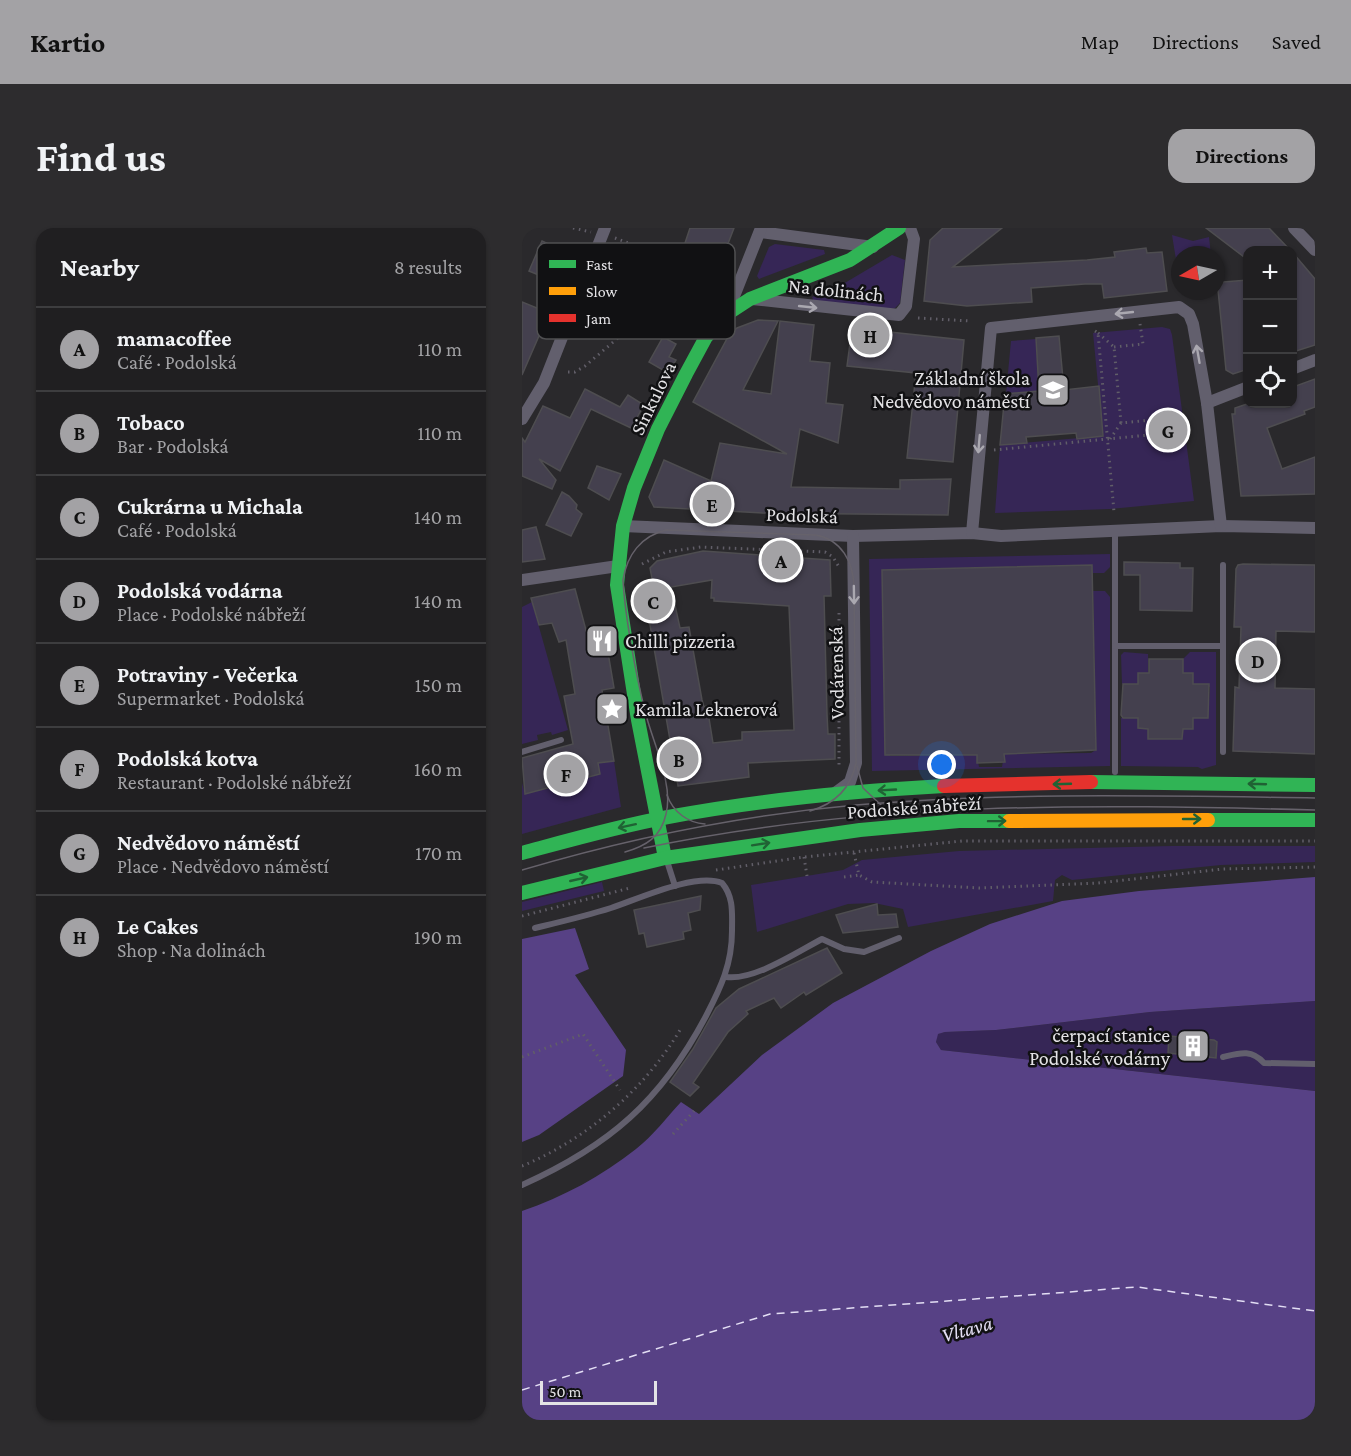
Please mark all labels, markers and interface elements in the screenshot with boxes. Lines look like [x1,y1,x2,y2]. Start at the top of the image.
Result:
text: Kartio [30,27,105,58]
text: Map [1081,30,1119,54]
text: Directions [1152,30,1239,54]
text: Saved [1272,30,1321,54]
button: Directions [1168,129,1315,183]
text: Find us [36,133,166,180]
legend [537,243,735,339]
north arrow [1171,246,1225,300]
map controls [1243,246,1297,408]
button: + [1243,246,1297,300]
text: Nearby [60,253,139,282]
text: 8 results [394,256,462,278]
text: Fast [586,256,613,273]
street label: Na dolinách [787,274,885,306]
text: Slow [586,283,618,300]
button: − [1243,300,1297,354]
one-way arrow [798,302,818,313]
one-way arrow [1115,307,1135,318]
text: Jam [584,310,611,328]
pin: H [850,312,890,358]
text: mamacoffee [117,326,231,351]
text: A [74,338,85,360]
text: 110 m [418,338,462,360]
one-way arrow [1192,344,1203,364]
text: Café · Podolská [117,351,237,373]
button: locate [1243,354,1297,408]
street label: Sinkulova [626,358,680,438]
place label: Základní škola Nedvědovo náměstí [872,367,1031,412]
school or university icon: Základní škola Nedvědovo náměstí [1035,372,1071,408]
pin: G [1148,408,1188,452]
text: Tobaco [117,410,185,435]
text: B [74,422,85,444]
text: 110 m [418,422,462,444]
one-way arrow [973,434,984,454]
text: Bar · Podolská [117,435,228,457]
pin: E [692,482,732,526]
text: Cukrárna u Michala [117,494,303,519]
street label: Podolská [766,503,838,527]
text: C [73,506,86,528]
text: 140 m [414,506,462,528]
text: Café · Podolská [117,519,237,541]
pin: A [762,538,800,582]
text: Podolská vodárna [117,578,283,603]
pin: C [634,578,672,623]
one-way arrow [849,584,860,604]
text: D [73,590,86,612]
text: 140 m [414,590,462,612]
text: Place · Podolské nábřeží [117,603,305,625]
restaurant icon: Chilli pizzeria [584,623,620,659]
street label: Vodárenská [824,626,848,720]
place label: Chilli pizzeria [625,630,735,653]
pin: D [1238,638,1278,682]
text: Potraviny - Večerka [117,662,298,687]
text: E [74,674,85,696]
text: 150 m [415,674,462,696]
text: Supermarket · Podolská [117,687,305,709]
place icon: Kamila Leknerová [594,691,630,727]
place label: Kamila Leknerová [635,698,778,720]
pin: B [660,736,698,782]
text: Podolská kotva [117,746,258,771]
your location [927,750,956,779]
pin: F [546,752,585,796]
text: F [74,758,85,780]
text: 160 m [414,758,462,780]
text: Restaurant · Podolské nábřeží [117,771,351,793]
one-way arrow [1052,778,1072,789]
one-way arrow [1247,778,1267,789]
one-way arrow [877,785,897,796]
street label: Podolské nábřeží [846,791,983,823]
one-way arrow [1181,813,1201,825]
one-way arrow [986,815,1006,826]
one-way arrow [618,821,637,833]
text: Nedvědovo náměstí [117,830,299,855]
one-way arrow [751,838,771,849]
text: G [73,842,86,864]
text: 170 m [415,842,462,864]
text: Place · Nedvědovo náměstí [117,855,329,877]
one-way arrow [569,872,588,884]
text: Le Cakes [117,914,198,939]
text: H [73,926,86,948]
text: 190 m [414,926,462,948]
text: Shop · Na dolinách [117,939,266,961]
place label: čerpací stanice Podolské vodárny [1029,1024,1171,1070]
building icon: čerpací stanice Podolské vodárny [1175,1028,1211,1064]
water label: Vltava [939,1311,995,1347]
scale bar [540,1378,657,1406]
text: 50 m [549,1383,581,1400]

